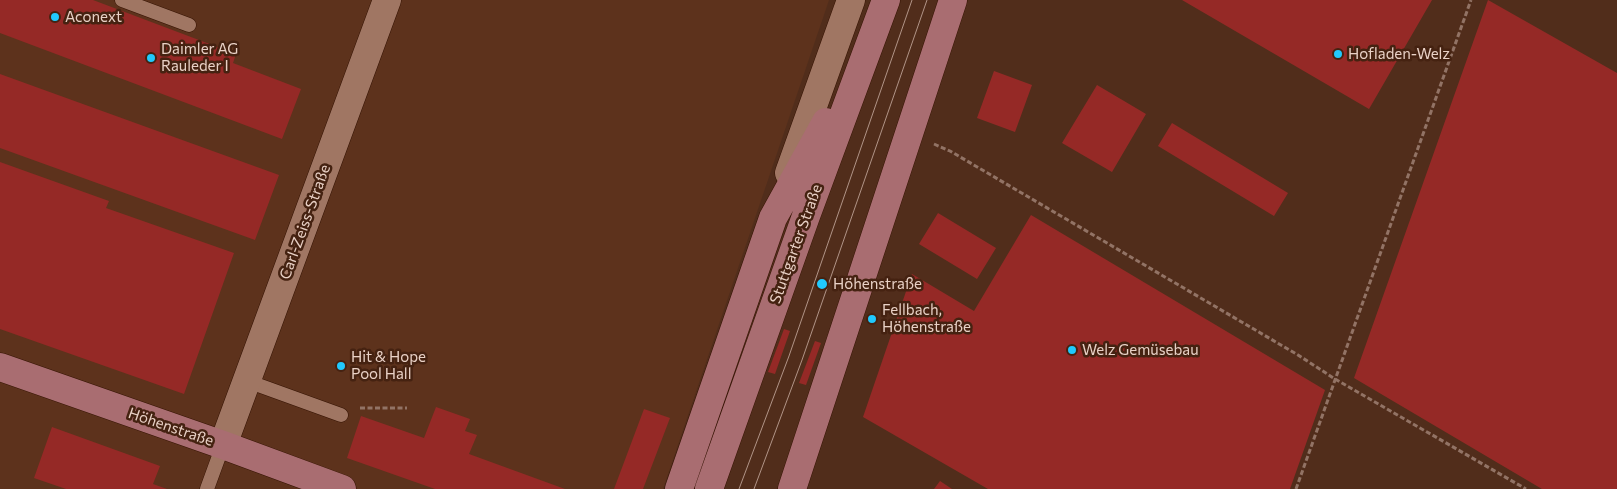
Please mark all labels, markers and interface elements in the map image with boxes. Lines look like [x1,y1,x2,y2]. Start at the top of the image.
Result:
place label: Aconext [65,8,122,26]
marker: Aconext [49,11,61,23]
place label: Daimler AG Rauleder I [161,40,238,75]
place label: Hofladen-Welz [1348,45,1450,63]
marker: Hofladen-Welz [1332,48,1344,60]
marker: Daimler AG Rauleder I [145,52,157,64]
street label: Carl-Zeiss-Straße [276,162,334,282]
street label: Stuttgarter Straße [766,182,826,306]
place label: Höhenstraße [833,275,922,293]
marker: Höhenstraße [815,277,829,291]
place label: Fellbach, Höhenstraße [882,301,971,336]
marker: Fellbach, Höhenstraße [866,313,878,325]
place label: Welz Gemüsebau [1082,341,1199,359]
marker: Welz Gemüsebau [1066,344,1078,356]
place label: Hit & Hope Pool Hall [351,348,426,383]
marker: Hit & Hope Pool Hall [335,360,347,372]
street label: Höhenstraße [126,404,216,450]

